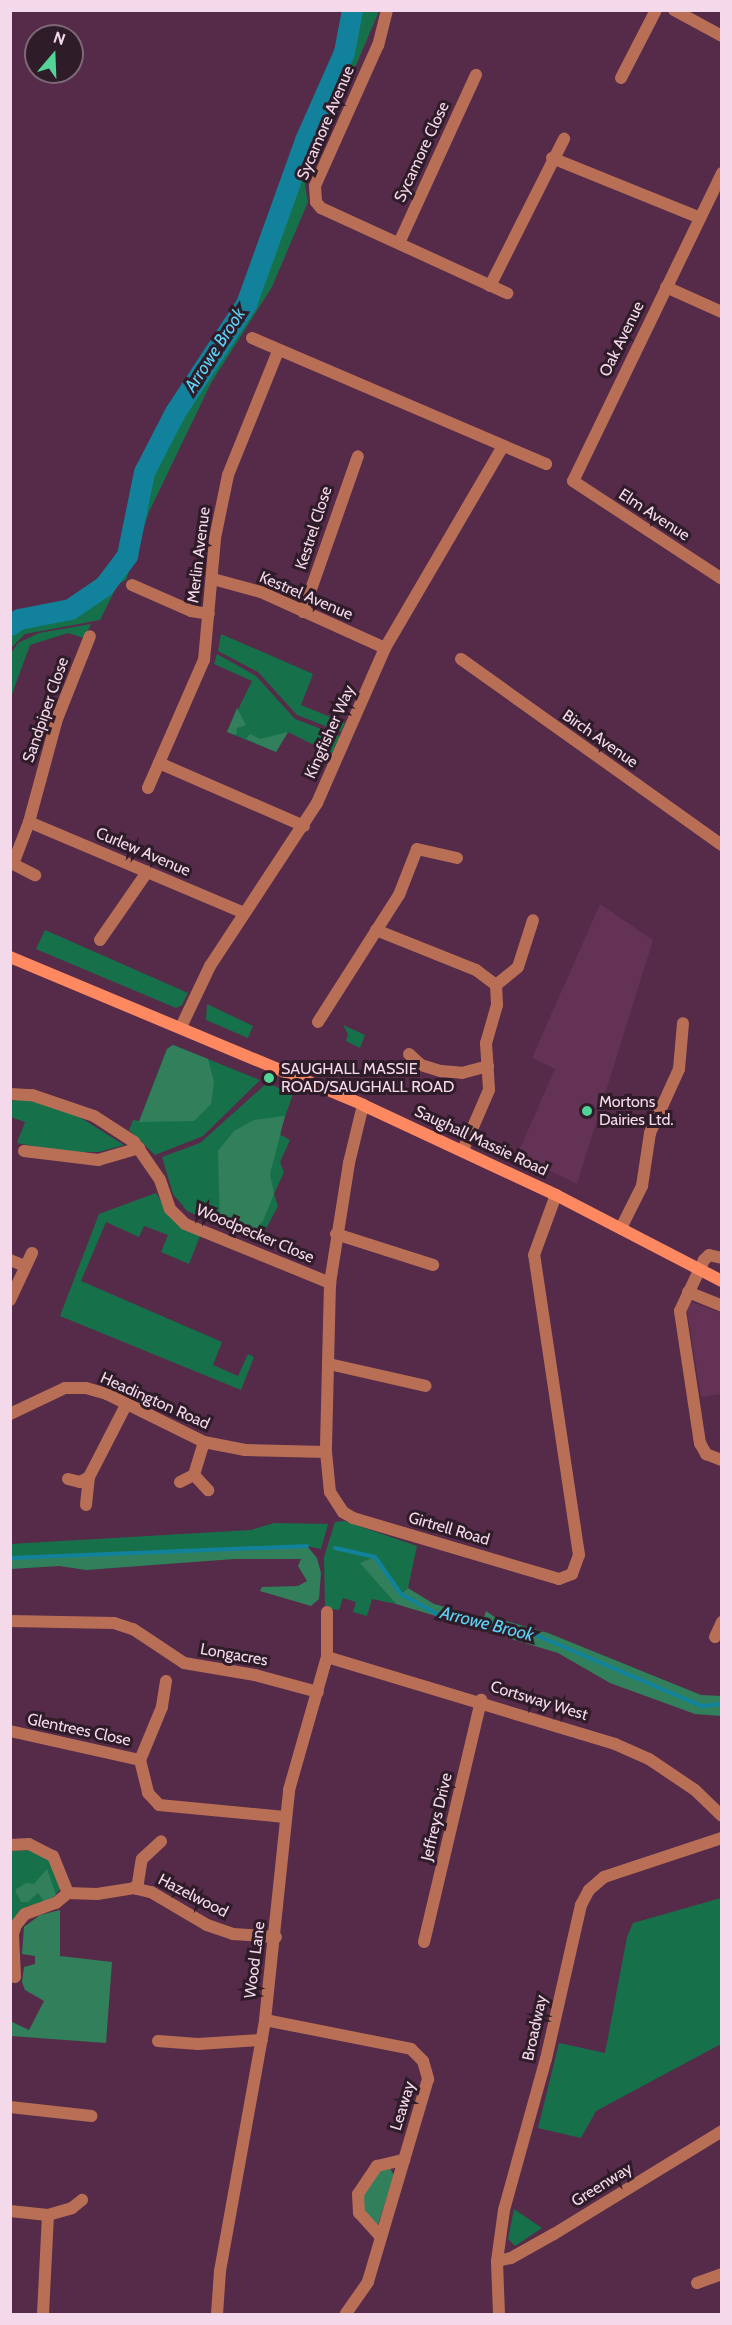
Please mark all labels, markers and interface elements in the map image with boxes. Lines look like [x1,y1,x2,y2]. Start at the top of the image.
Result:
north arrow [24,24,84,84]
text: N [51,28,68,49]
street label: Sycamore Avenue [293,63,359,183]
street label: Sycamore Close [390,99,454,205]
street label: Oak Avenue [596,298,648,380]
water label: Arrowe Brook [180,304,250,396]
street label: Kestrel Close [292,484,336,572]
street label: Elm Avenue [615,485,693,545]
street label: Merlin Avenue [184,506,214,604]
street label: Kestrel Avenue [256,568,356,624]
street label: Sandpiper Close [19,655,73,765]
street label: Kingfisher Way [301,682,359,782]
street label: Birch Avenue [558,706,642,772]
street label: Curlew Avenue [93,823,193,881]
place label: SAUGHALL MASSIE ROAD/SAUGHALL ROAD [281,1059,454,1097]
marker: SAUGHALL MASSIE ROAD/SAUGHALL ROAD [262,1071,276,1085]
place label: Mortons Dairies Ltd. [599,1092,674,1130]
street label: Saughall Massie Road [411,1102,551,1180]
marker: Mortons Dairies Ltd. [580,1104,594,1118]
street label: Woodpecker Close [193,1201,317,1267]
street label: Headington Road [97,1368,213,1434]
street label: Girtrell Road [406,1508,492,1550]
water label: Arrowe Brook [438,1602,536,1646]
street label: Longacres [199,1640,269,1670]
street label: Cortsway West [488,1677,590,1725]
street label: Glentrees Close [25,1710,133,1750]
street label: Jeffreys Drive [418,1771,456,1863]
street label: Hazelwood [155,1870,231,1922]
street label: Wood Lane [241,1920,269,2000]
street label: Broadway [519,1993,551,2063]
street label: Leaway [386,2079,420,2133]
street label: Greenway [568,2159,636,2211]

